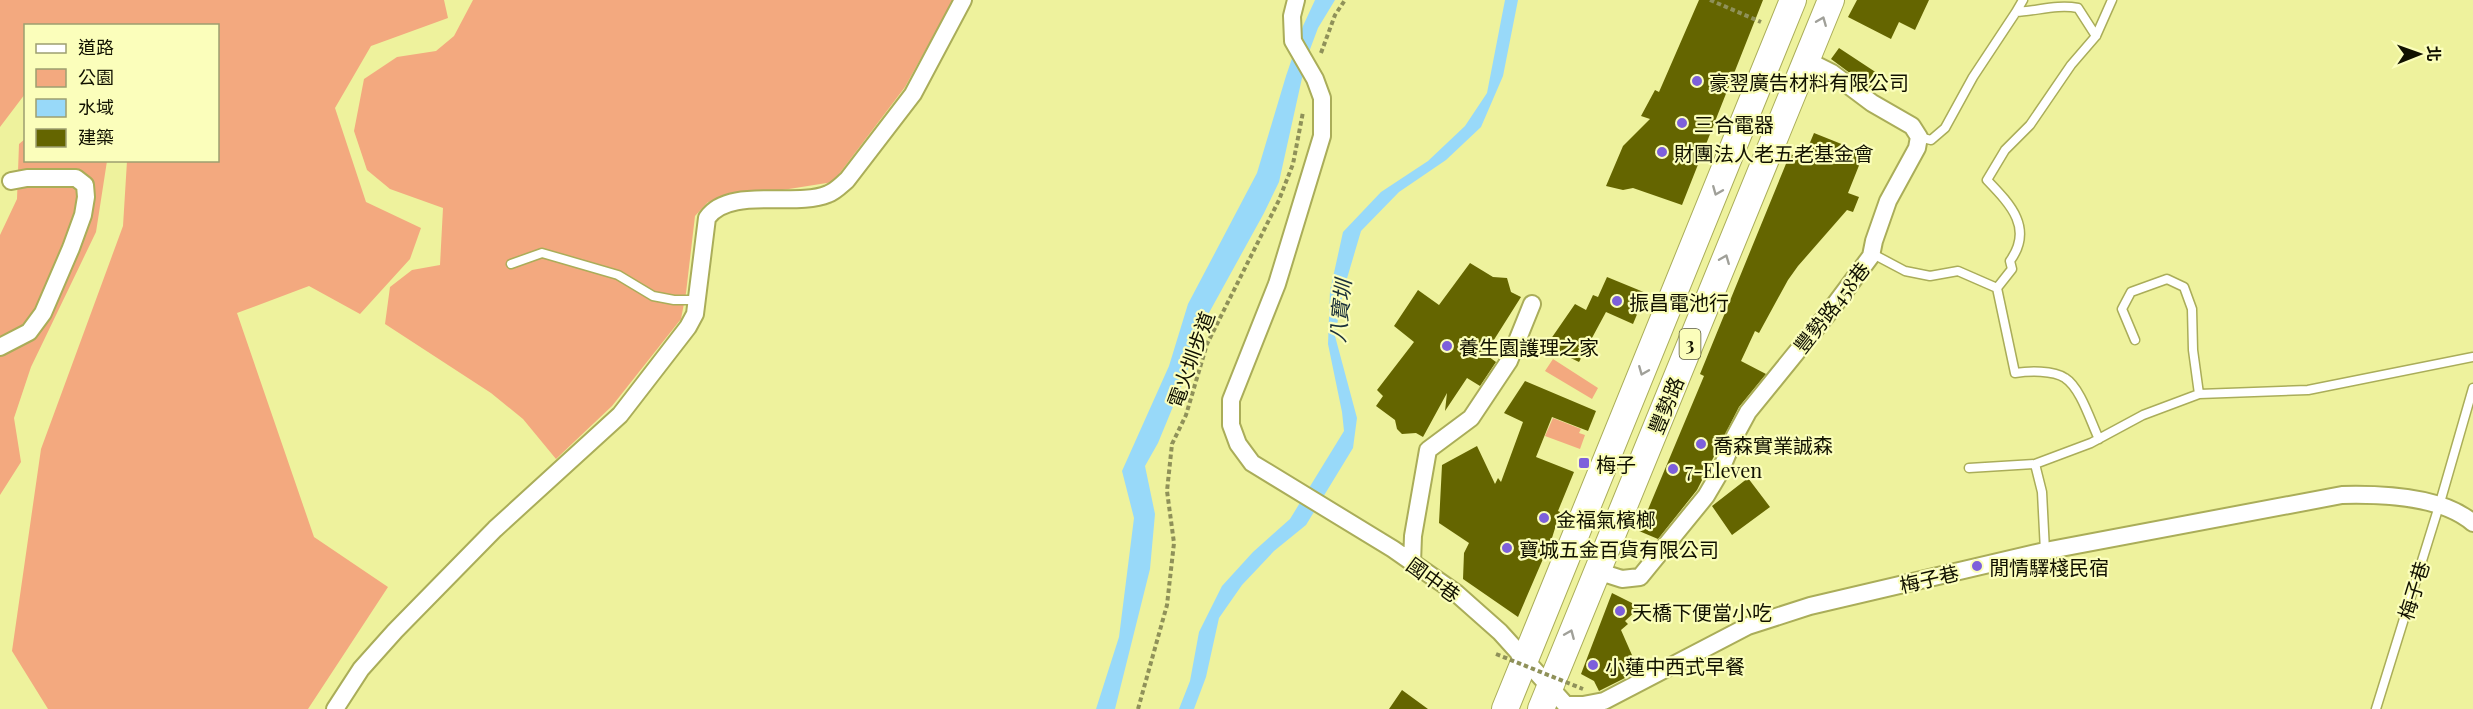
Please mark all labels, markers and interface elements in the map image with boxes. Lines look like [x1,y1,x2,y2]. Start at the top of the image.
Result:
one-way arrow [1815,16,1827,27]
legend [24,24,219,162]
north arrow [2389,24,2449,84]
text: 道路 [78,35,114,59]
text: 北 [2424,46,2445,62]
text: 公園 [78,65,114,89]
place label: 豪翌廣告材料有限公司 [1709,68,1909,95]
marker: 豪翌廣告材料有限公司 [1690,74,1704,88]
text: 水域 [78,95,114,119]
place label: 三合電器 [1694,110,1774,137]
marker: 三合電器 [1675,116,1689,130]
text: 建築 [78,125,114,149]
place label: 財團法人老五老基金會 [1674,139,1874,166]
marker: 財團法人老五老基金會 [1655,145,1669,159]
one-way arrow [1712,184,1724,195]
one-way arrow [1718,255,1730,266]
street label: 豐勢路458巷 [1787,256,1875,358]
water label: 八寶圳 [1322,275,1357,344]
place label: 振昌電池行 [1629,288,1729,315]
marker: 振昌電池行 [1610,294,1624,308]
street label: 電火圳步道 [1160,307,1220,411]
road number: 3 [1680,329,1700,359]
place label: 養生園護理之家 [1459,333,1599,360]
marker: 養生園護理之家 [1440,339,1454,353]
one-way arrow [1638,365,1650,376]
street label: 豐勢路 [1641,372,1689,438]
place label: 喬森實業誠森 [1713,431,1833,458]
marker: 喬森實業誠森 [1694,437,1708,451]
place label: 梅子 [1596,450,1636,477]
marker: 梅子 [1577,456,1591,470]
place label: 7-Eleven [1685,456,1762,483]
marker: 7-Eleven [1666,462,1680,476]
place label: 金福氣檳榔 [1556,505,1656,532]
marker: 金福氣檳榔 [1537,511,1551,525]
place label: 寶城五金百貨有限公司 [1519,535,1719,562]
marker: 寶城五金百貨有限公司 [1500,541,1514,555]
street label: 國中巷 [1402,550,1466,608]
place label: 閒情驛棧民宿 [1989,553,2109,580]
street label: 梅子巷 [2391,557,2435,623]
street label: 梅子巷 [1897,558,1961,598]
marker: 閒情驛棧民宿 [1970,559,1984,573]
place label: 天橋下便當小吃 [1632,598,1772,625]
marker: 天橋下便當小吃 [1613,604,1627,618]
one-way arrow [1563,629,1575,640]
place label: 小蓮中西式早餐 [1605,652,1745,679]
marker: 小蓮中西式早餐 [1586,658,1600,672]

